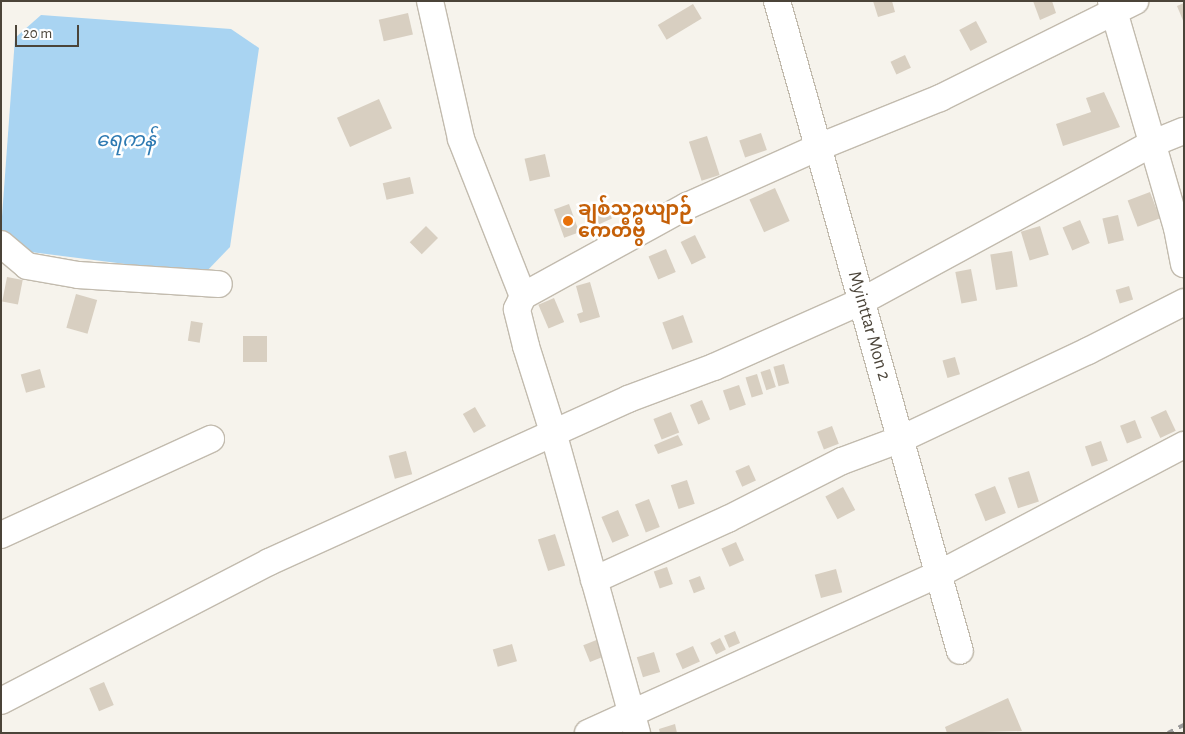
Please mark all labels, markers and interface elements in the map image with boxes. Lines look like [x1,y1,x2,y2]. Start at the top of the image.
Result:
scale bar [18,15,81,47]
text: 20 m [23,26,52,41]
water label: ရေကန် [96,128,156,152]
place label: ချစ်သူဥယျာဉ် ကေတီဗွီ [578,199,693,243]
marker: ချစ်သူဥယျာဉ် ကေတီဗွီ [562,215,574,227]
street label: Myinttar Mon 2 [843,269,895,383]

